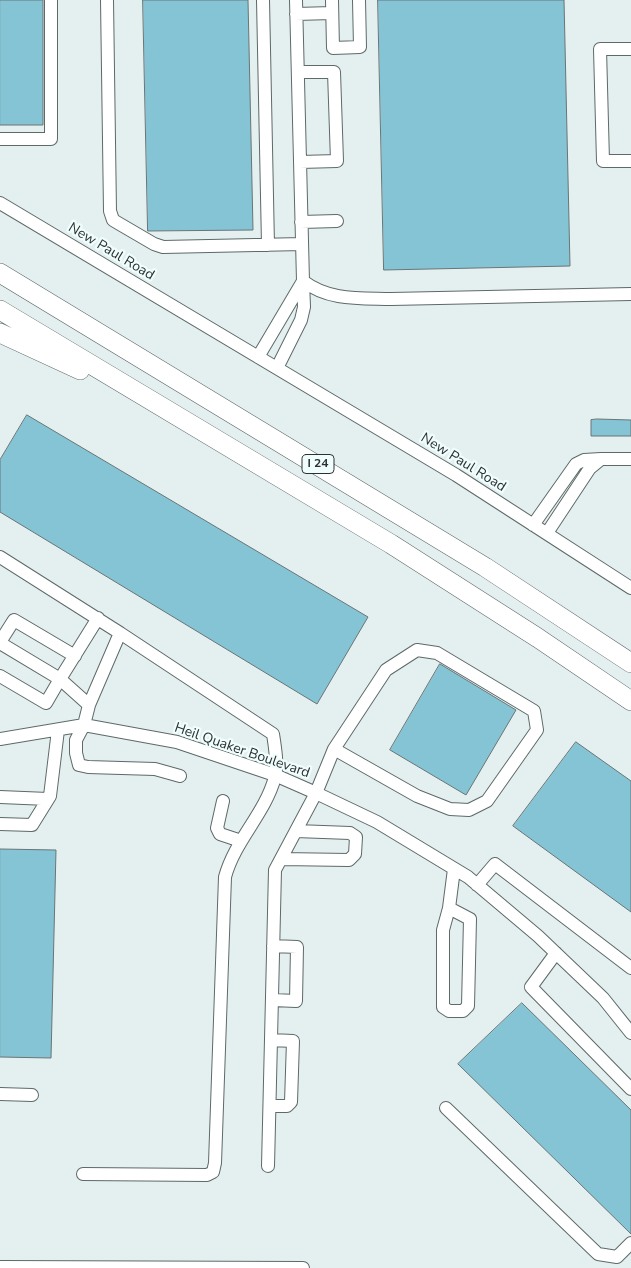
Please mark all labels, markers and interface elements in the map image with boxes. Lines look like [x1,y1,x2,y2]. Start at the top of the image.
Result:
street label: New Paul Road [65,220,157,284]
street label: New Paul Road [417,430,509,496]
road number: I 24 [302,454,334,474]
street label: Heil Quaker Boulevard [172,720,312,782]

